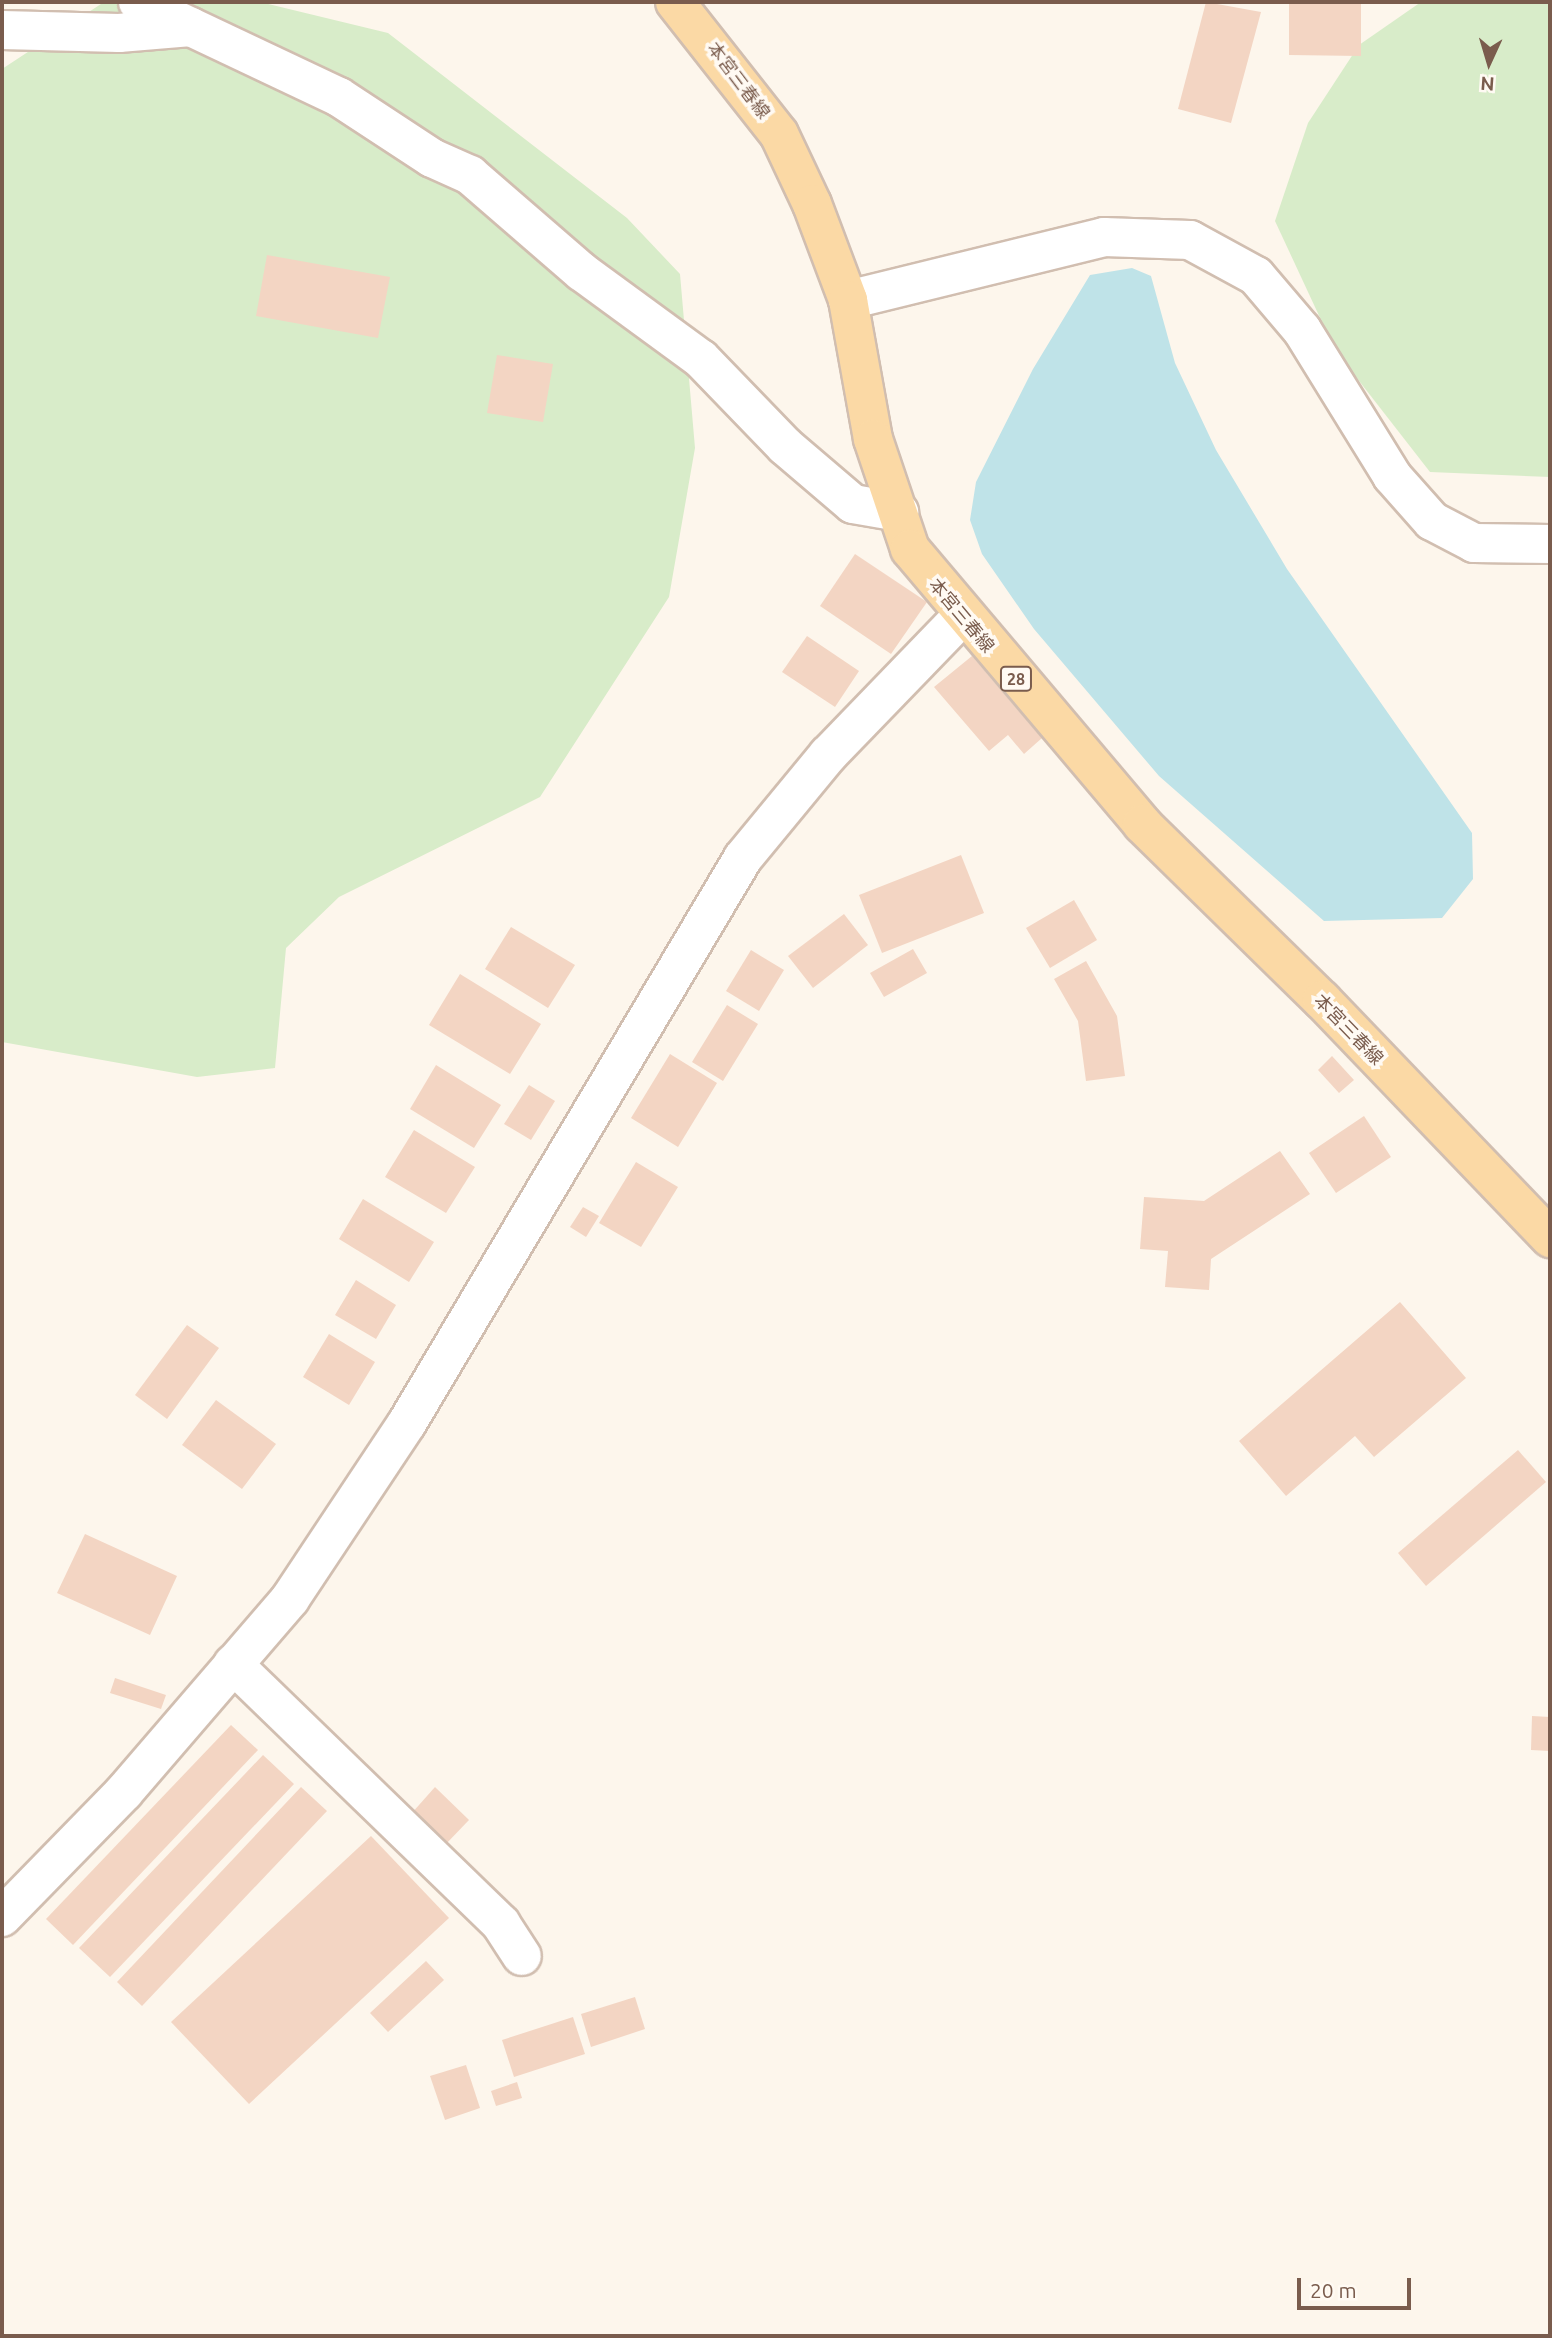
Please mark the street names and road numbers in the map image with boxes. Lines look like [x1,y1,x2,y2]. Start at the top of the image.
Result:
street label: 本宮三春線 [703,38,775,122]
street label: 本宮三春線 [925,574,999,656]
road number: 28 [998,666,1034,692]
street label: 本宮三春線 [1310,989,1388,1069]

